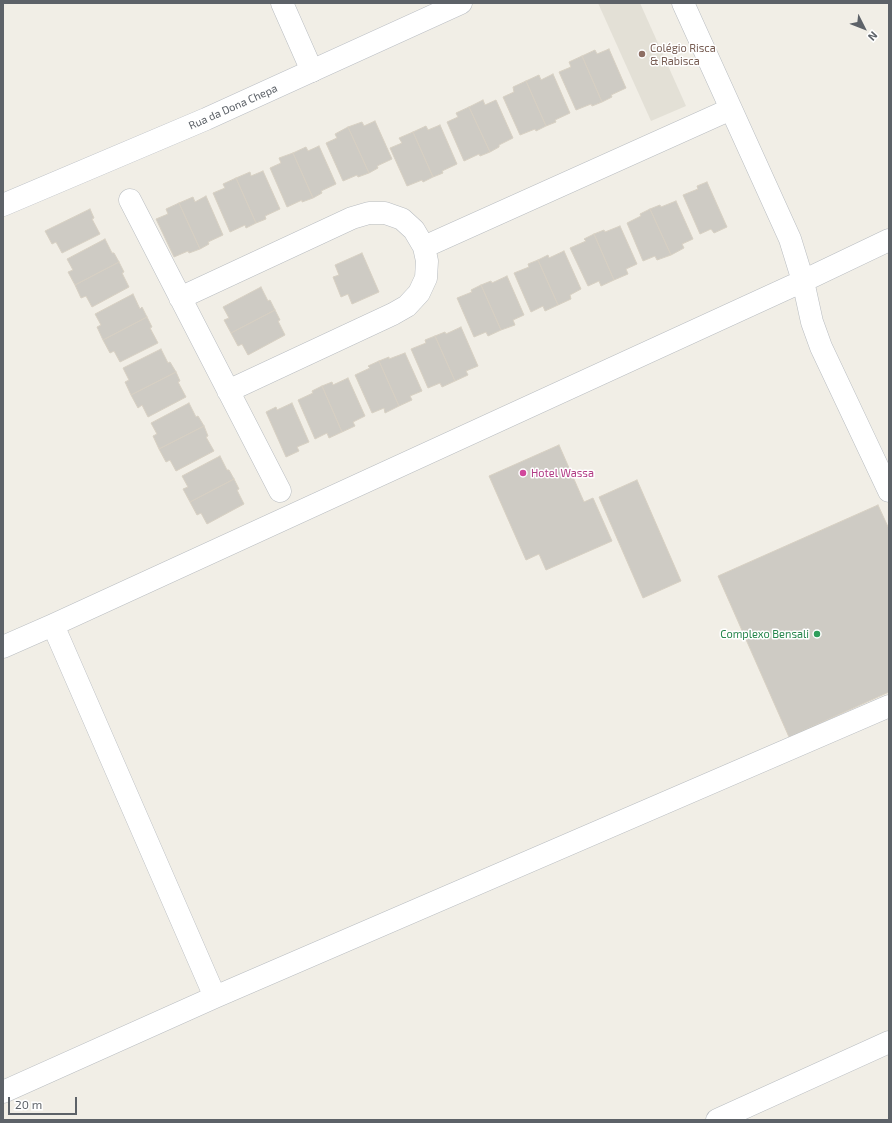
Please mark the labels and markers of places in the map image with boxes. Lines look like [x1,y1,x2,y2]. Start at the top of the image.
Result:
place label: Colégio Risca & Rabisca [650,41,716,67]
marker: Colégio Risca & Rabisca [637,49,647,59]
place label: Hotel Wassa [531,466,594,480]
marker: Hotel Wassa [518,468,528,478]
place label: Complexo Bensali [720,627,809,641]
marker: Complexo Bensali [812,629,822,639]

